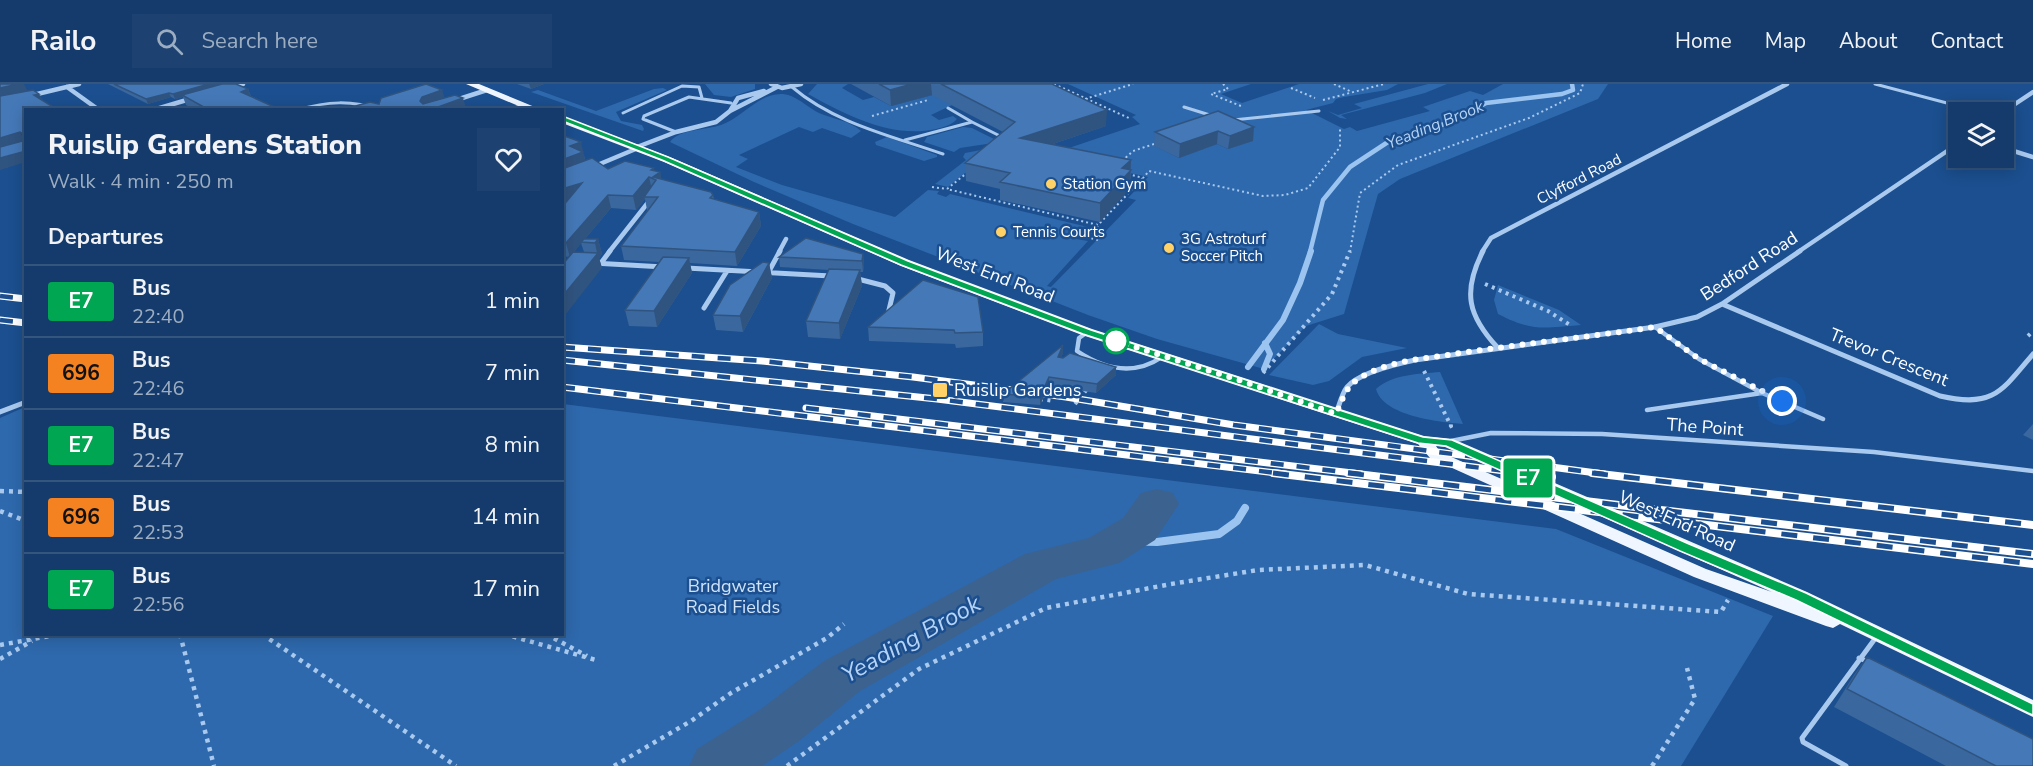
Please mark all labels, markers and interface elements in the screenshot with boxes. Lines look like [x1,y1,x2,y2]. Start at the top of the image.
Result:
search box [132,14,552,68]
text: Railo [30,22,96,60]
icon: search [153,25,186,58]
text: Search here [201,26,318,56]
text: Home [1675,27,1732,55]
text: Map [1765,27,1806,55]
text: About [1839,27,1897,55]
text: Contact [1930,27,2003,55]
water label: Yeading Brook [1383,95,1488,155]
map controls [1948,102,2014,168]
button: layers [1948,102,2014,168]
text: Ruislip Gardens Station [48,126,362,164]
button: heart [477,128,540,191]
street label: Clyfford Road [1533,149,1625,209]
text: Walk · 4 min · 250 m [48,168,234,195]
place label: Station Gym [1063,174,1146,194]
marker: Station Gym [1044,177,1058,191]
text: Departures [48,222,163,252]
place label: Tennis Courts [1013,222,1105,242]
marker: Tennis Courts [994,225,1008,239]
street label: Bedford Road [1696,226,1802,306]
place label: 3G Astroturf Soccer Pitch [1181,229,1267,266]
street label: West End Road [932,241,1058,309]
marker: 3G Astroturf Soccer Pitch [1162,241,1176,255]
text: Bus [132,273,171,303]
text: 1 min [485,286,540,316]
text: E7 [68,287,94,315]
text: 22:40 [132,303,185,330]
street label: Trevor Crescent [1826,322,1953,392]
unlabelled marker [1103,328,1129,354]
text: Bus [132,345,171,375]
text: 7 min [485,358,540,388]
text: 696 [62,359,100,387]
text: 22:46 [132,375,185,402]
place label: Ruislip Gardens [954,378,1082,402]
marker: Ruislip Gardens [931,381,949,399]
your location [1767,386,1797,416]
street label: The Point [1666,412,1745,442]
text: Bus [132,417,171,447]
text: 8 min [485,430,540,460]
text: E7 [68,431,94,459]
text: 22:47 [132,447,185,474]
line badge: E7 [1501,458,1555,498]
text: E7 [1515,464,1541,492]
street label: West End Road [1615,485,1739,557]
text: Bus [132,489,171,519]
text: 14 min [472,502,540,532]
text: 696 [62,503,100,531]
text: 22:53 [132,519,185,546]
text: Bus [132,561,171,591]
text: 17 min [472,574,540,604]
park label: Bridgwater Road Fields [686,574,780,619]
text: E7 [68,575,94,603]
water label: Yeading Brook [836,587,987,690]
text: 22:56 [132,591,185,618]

